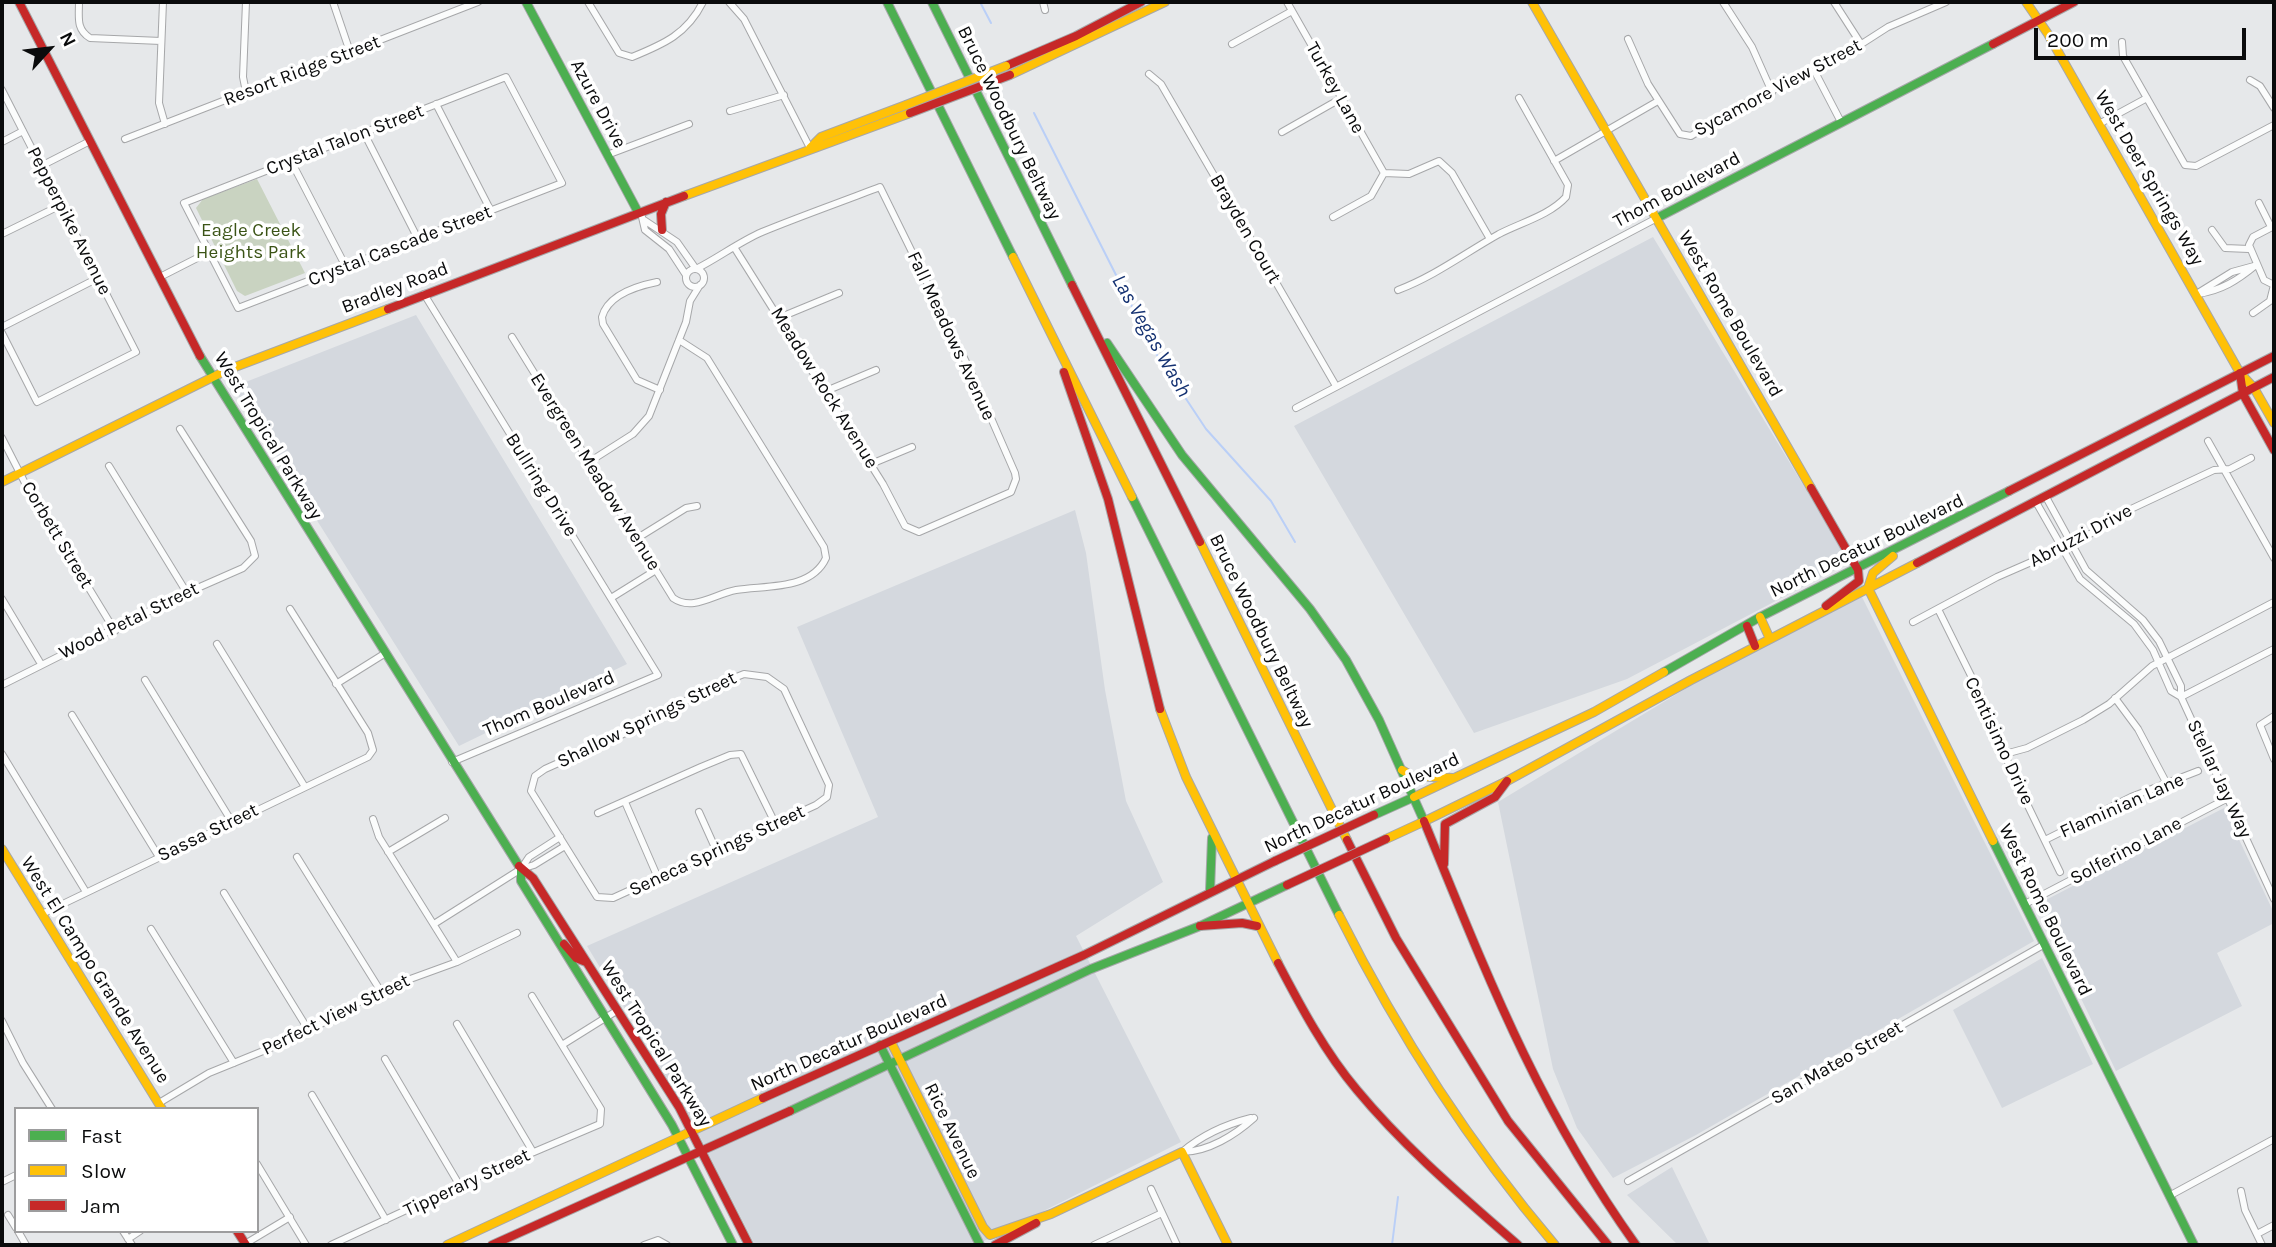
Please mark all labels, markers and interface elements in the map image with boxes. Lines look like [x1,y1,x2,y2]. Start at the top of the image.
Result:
north arrow [14,14,84,84]
scale bar [2038,14,2250,58]
street label: Bruce Woodbury Beltway [952,22,1066,224]
text: N [55,28,81,51]
text: 200 m [2047,28,2109,52]
street label: Resort Ridge Street [220,31,384,111]
street label: Sycamore View Street [1690,34,1866,142]
street label: Turkey Lane [1301,38,1369,138]
street label: Azure Drive [565,56,631,152]
street label: West Deer Springs Way [2089,86,2209,270]
street label: Crystal Talon Street [263,99,427,181]
street label: Pepperpike Avenue [22,143,116,299]
street label: Thom Boulevard [1610,147,1744,233]
street label: Brayden Court [1204,170,1286,288]
street label: Crystal Cascade Street [305,200,495,292]
park label: Eagle Creek Heights Park [196,220,306,264]
street label: West Rome Boulevard [1673,227,1787,401]
street label: Fall Meadows Avenue [902,248,1000,424]
street label: Bradley Road [338,257,452,319]
water label: Las Vegas Wash [1106,270,1196,402]
street label: Meadow Rock Avenue [765,303,883,473]
street label: West Tropical Parkway [209,348,327,524]
street label: Evergreen Meadow Avenue [525,369,665,575]
street label: Bullring Drive [500,429,582,541]
street label: Corbett Street [16,477,98,593]
street label: North Decatur Boulevard [1766,489,1968,603]
street label: Abruzzi Drive [2026,499,2136,573]
street label: Bruce Woodbury Beltway [1204,530,1318,732]
street label: Wood Petal Street [55,577,203,665]
street label: Thom Boulevard [480,666,618,742]
street label: Shallow Springs Street [554,667,740,773]
street label: Centisimo Drive [1959,673,2039,809]
street label: Stellar Jay Way [2182,716,2256,842]
street label: North Decatur Boulevard [1261,748,1463,858]
street label: Flaminian Lane [2056,768,2188,844]
street label: Sassa Street [154,799,262,867]
street label: Seneca Springs Street [626,800,808,902]
street label: Solferino Lane [2066,812,2186,890]
street label: West Rome Boulevard [1993,820,2097,1000]
street label: West El Campo Grande Avenue [16,852,174,1088]
street label: West Tropical Parkway [596,957,716,1131]
street label: Perfect View Street [258,969,414,1061]
street label: North Decatur Boulevard [747,989,951,1097]
street label: San Mateo Street [1767,1016,1907,1110]
street label: Rice Avenue [919,1079,985,1183]
legend [14,1107,259,1233]
text: Fast [81,1124,122,1148]
street label: Tipperary Street [400,1144,534,1222]
text: Slow [81,1159,126,1183]
text: Jam [81,1194,121,1218]

